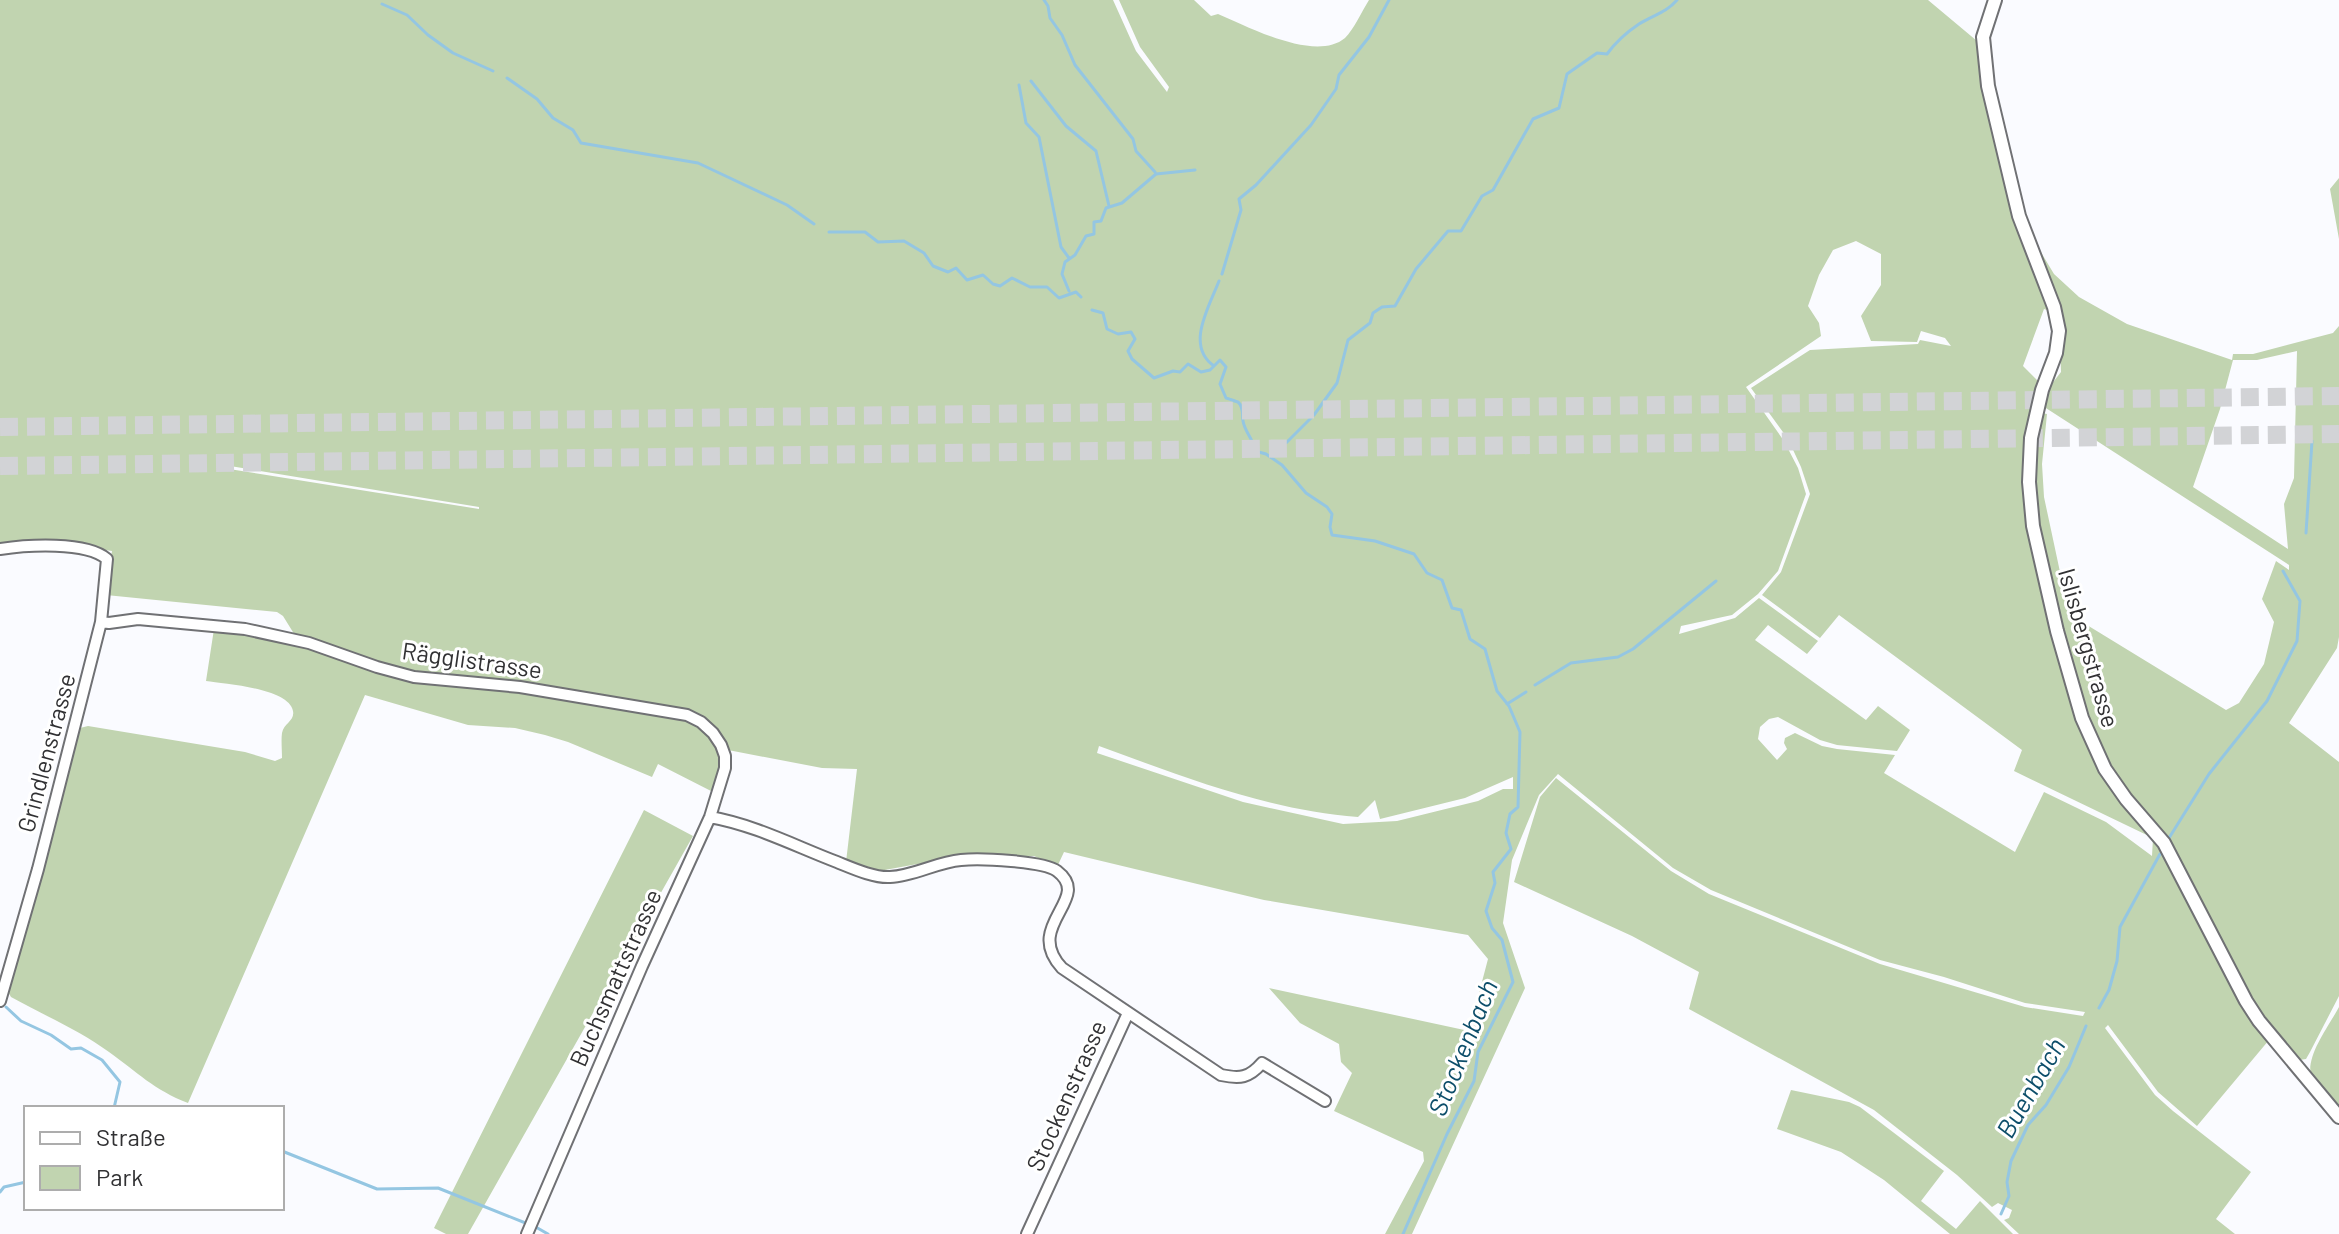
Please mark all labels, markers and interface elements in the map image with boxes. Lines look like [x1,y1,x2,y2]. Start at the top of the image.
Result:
street label: Islisbergstrasse [2053,565,2126,731]
street label: Rägglistrasse [400,635,544,684]
street label: Grindlenstrasse [10,670,81,835]
street label: Buchsmattstrasse [563,884,667,1070]
water label: Stockenbach [1420,975,1503,1120]
street label: Stockenstrasse [1019,1016,1112,1175]
water label: Buenbach [1989,1032,2071,1143]
legend [24,1106,284,1210]
text: Straße [96,1122,166,1151]
text: Park [96,1162,143,1191]

